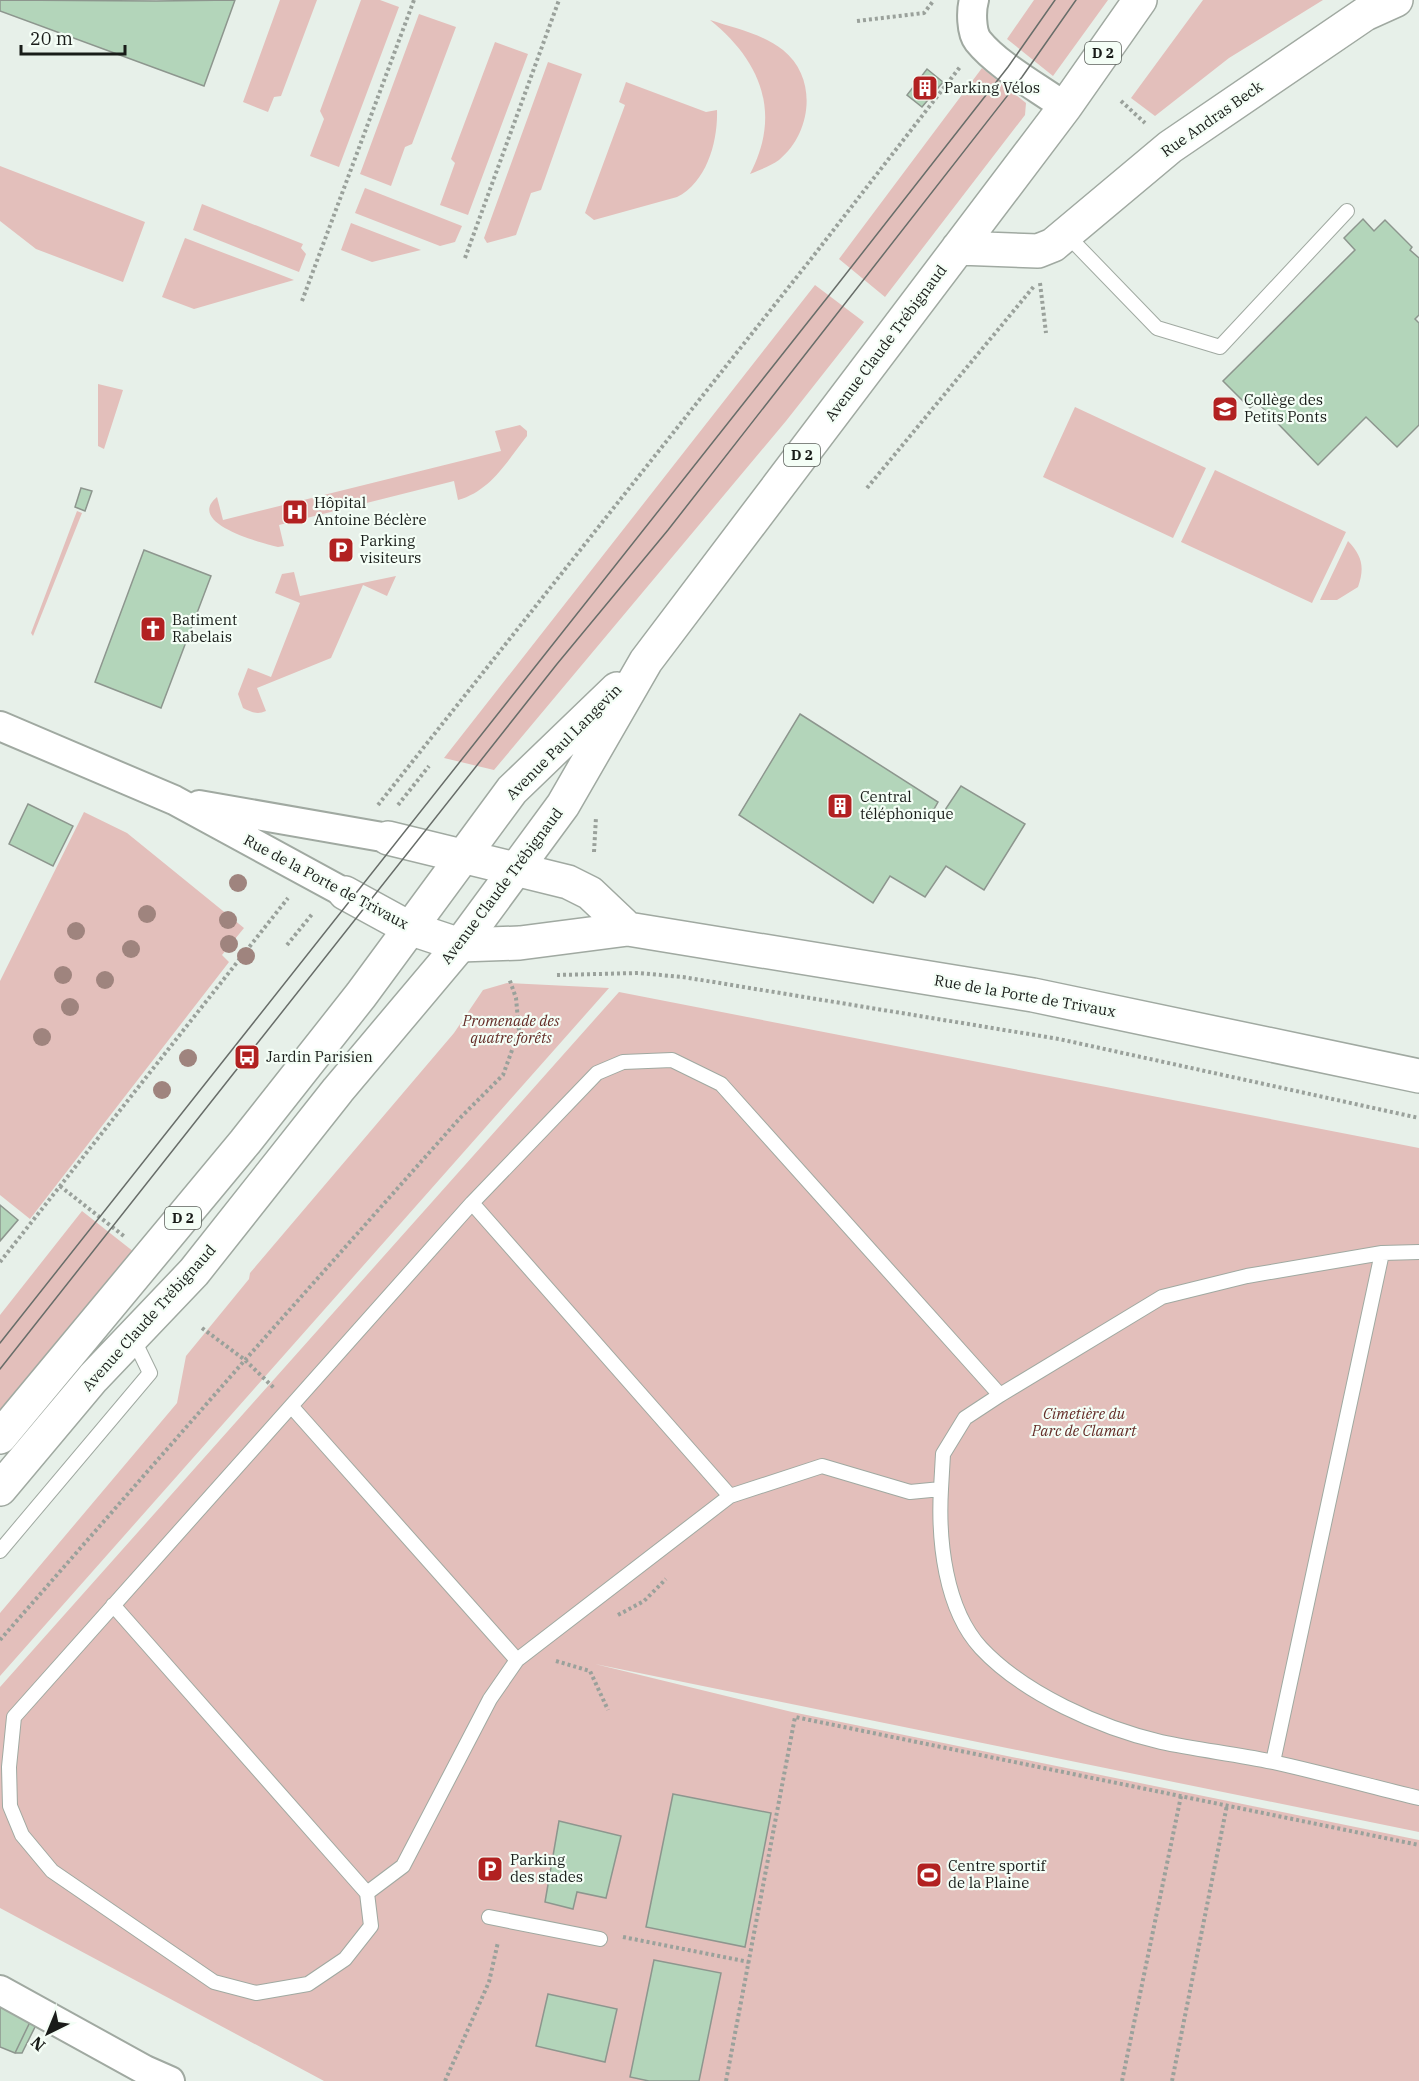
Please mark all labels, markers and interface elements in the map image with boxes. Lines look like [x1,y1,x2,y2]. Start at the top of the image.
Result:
scale bar [21,18,124,56]
text: 20 m [30,27,73,50]
road number: D 2 [1085,42,1121,64]
building icon: Parking Vélos [910,73,940,103]
street label: Rue Andras Beck [1157,76,1267,161]
place label: Parking Vélos [944,78,1040,97]
street label: Avenue Claude Trébignaud [821,261,951,425]
place label: Collège des Petits Ponts [1244,390,1327,426]
school or university icon: Collège des Petits Ponts [1210,394,1240,424]
road number: D 2 [784,444,820,466]
place label: Hôpital Antoine Béclère [314,493,427,529]
hospital icon: Hôpital Antoine Béclère [280,497,310,527]
place label: Parking visiteurs [360,531,421,567]
parking icon: Parking visiteurs [326,535,356,565]
place label: Batiment Rabelais [172,610,237,646]
church icon: Batiment Rabelais [138,614,168,644]
street label: Avenue Paul Langevin [502,680,626,803]
place label: Central téléphonique [860,787,954,823]
building icon: Central téléphonique [825,791,855,821]
street label: Avenue Claude Trébignaud [437,804,567,968]
street label: Rue de la Porte de Trivaux [241,830,412,933]
street label: Rue de la Porte de Trivaux [933,970,1117,1021]
park label: Promenade des quatre forêts [461,1011,560,1047]
bus stop icon: Jardin Parisien [232,1042,262,1072]
place label: Jardin Parisien [266,1047,373,1066]
road number: D 2 [165,1207,201,1229]
street label: Avenue Claude Trébignaud [78,1240,219,1395]
park label: Cimetière du Parc de Clamart [1031,1404,1137,1440]
place label: Parking des stades [510,1850,583,1886]
parking icon: Parking des stades [475,1854,505,1884]
place label: Centre sportif de la Plaine [948,1856,1047,1892]
sports icon: Centre sportif de la Plaine [914,1860,944,1890]
north arrow [18,2003,78,2063]
text: N [26,2032,49,2056]

